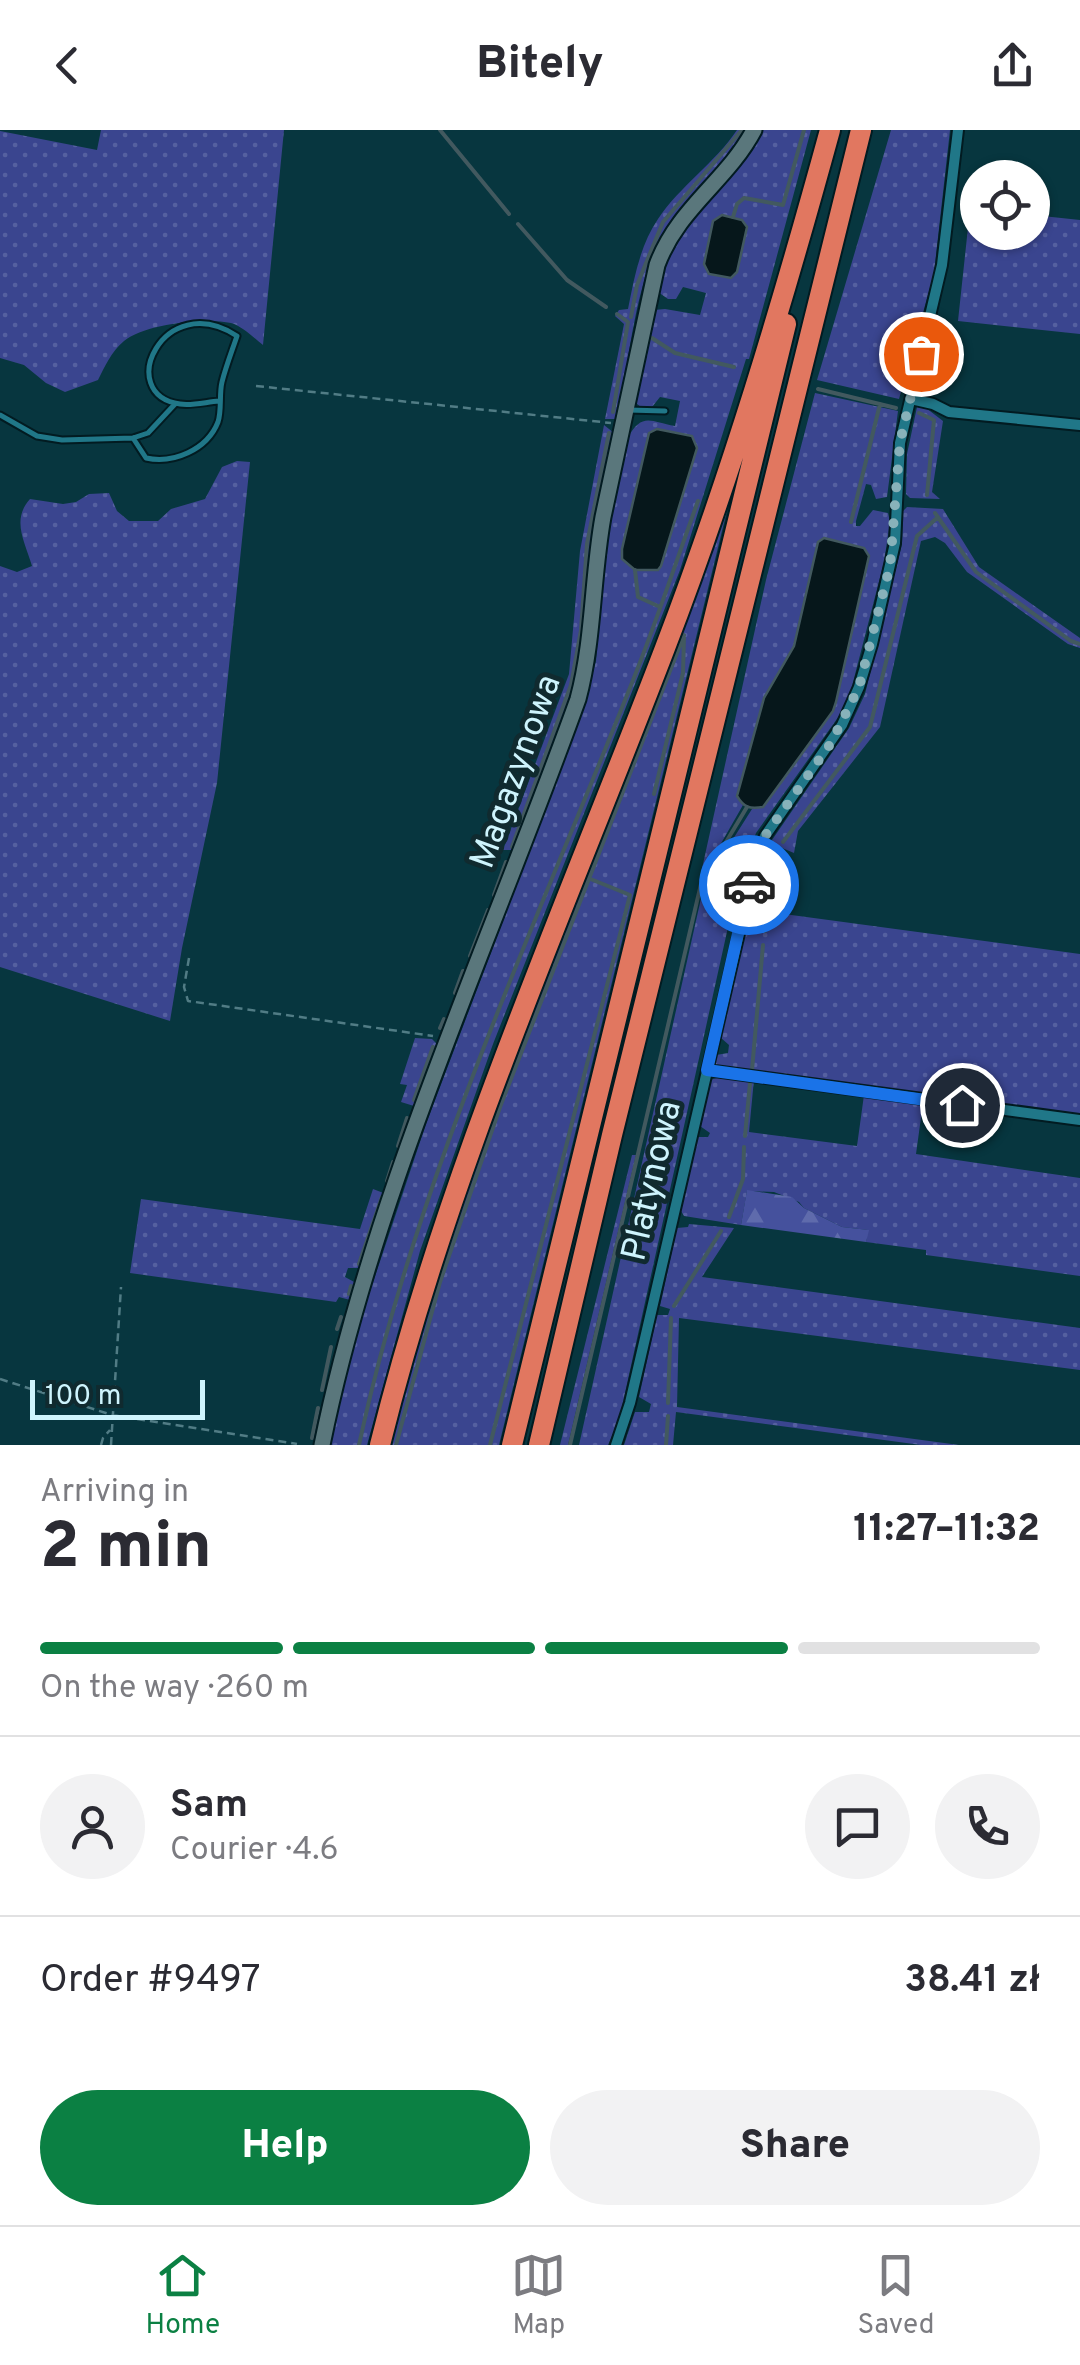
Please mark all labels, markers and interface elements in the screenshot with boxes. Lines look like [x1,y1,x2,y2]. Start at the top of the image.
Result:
text: Bitely [476,37,604,94]
icon: back [40,38,95,93]
icon: share [985,38,1040,93]
map controls [960,160,1050,250]
button: locate [960,160,1050,250]
pin [879,312,964,397]
icon: bag [894,327,949,382]
street label: Magazynowa [462,669,572,875]
courier [699,835,799,935]
icon: car [722,858,777,913]
pin [920,1063,1005,1148]
icon: home [935,1078,990,1133]
street label: Platynowa [613,1097,693,1265]
scale bar [30,1375,205,1420]
text: 100 m [45,1379,121,1415]
text: Arriving in [40,1473,189,1513]
text: 11:27–11:32 [853,1506,1040,1555]
text: 2 min [40,1509,212,1591]
text: On the way · 260 m [40,1669,309,1709]
button: person [40,1774,145,1879]
button: chat [805,1774,910,1879]
button: phone [935,1774,1040,1879]
text: Sam [170,1782,248,1831]
text: Courier · 4.6 [170,1831,339,1871]
text: Order #9497 [40,1957,261,2006]
text: 38.41 zł [904,1957,1040,2006]
button: Help [40,2090,530,2205]
button: Share [550,2090,1040,2205]
tab: Home [146,2248,220,2344]
tab: Map [511,2248,566,2344]
tab: Saved [857,2248,934,2344]

